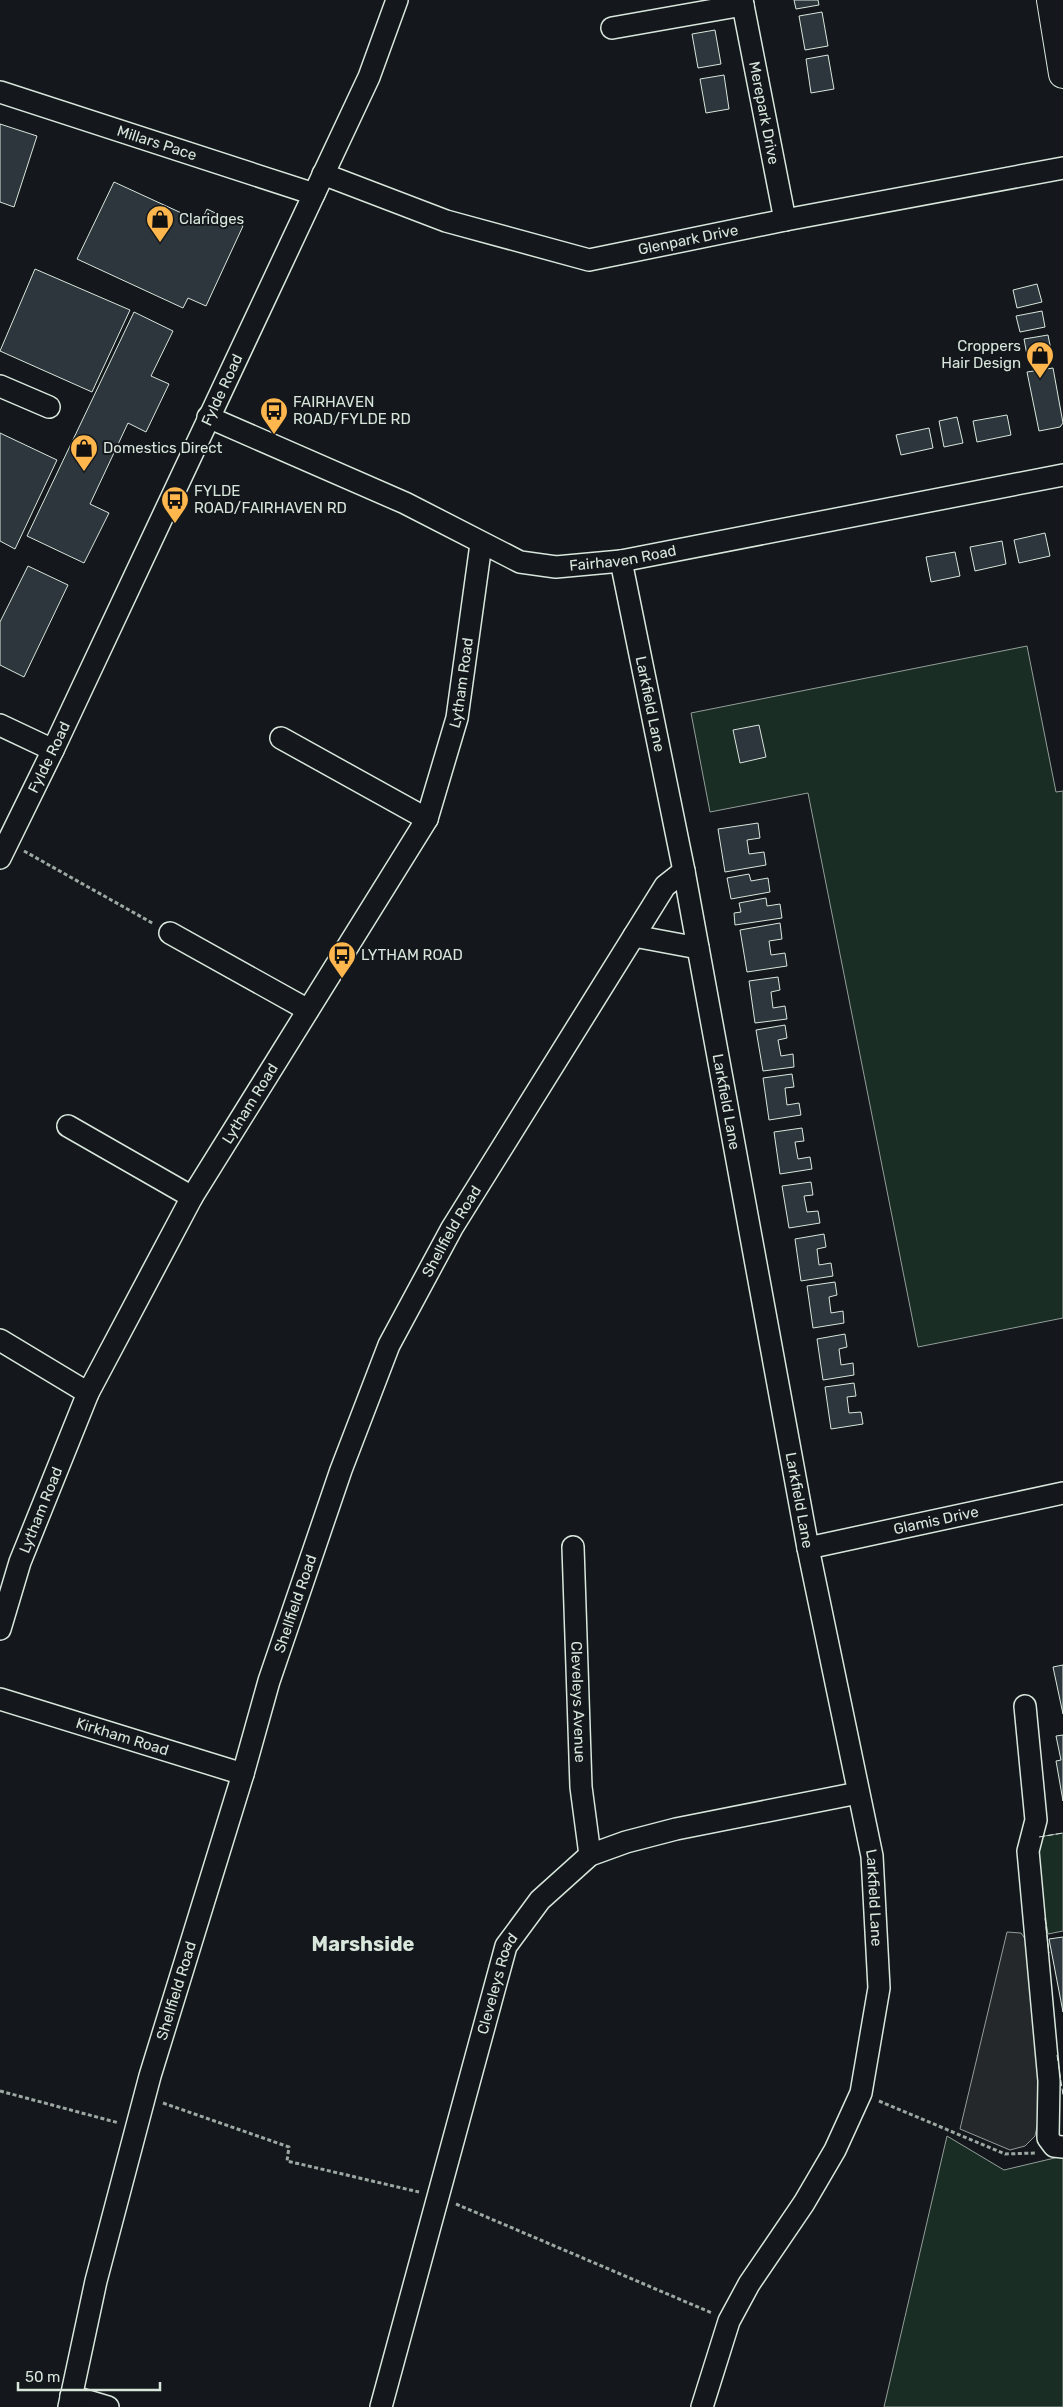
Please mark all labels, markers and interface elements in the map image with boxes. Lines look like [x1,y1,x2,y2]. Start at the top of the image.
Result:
street label: Merepark Drive [745,60,783,166]
street label: Millars Pace [115,122,199,164]
shop icon: Claridges [145,204,175,243]
place label: Claridges [179,210,245,228]
street label: Glenpark Drive [636,221,740,259]
place label: Croppers Hair Design [941,337,1021,372]
shop icon: Croppers Hair Design [1025,340,1055,379]
street label: Fylde Road [198,351,247,429]
place label: FAIRHAVEN ROAD/FYLDE RD [293,393,411,428]
bus stop icon: FAIRHAVEN ROAD/FYLDE RD [259,396,289,435]
shop icon: Domestics Direct [69,433,99,472]
place label: Domestics Direct [103,439,223,457]
place label: FYLDE ROAD/FAIRHAVEN RD [194,482,347,517]
bus stop icon: FYLDE ROAD/FAIRHAVEN RD [160,485,190,524]
street label: Fairhaven Road [569,541,678,575]
street label: Lytham Road [446,636,477,730]
street label: Larkfield Lane [632,655,669,754]
street label: Fylde Road [24,719,74,796]
bus stop icon: LYTHAM ROAD [327,940,357,979]
place label: LYTHAM ROAD [361,946,463,964]
street label: Larkfield Lane [709,1052,744,1151]
street label: Lytham Road [218,1060,282,1147]
street label: Shellfield Road [418,1182,485,1280]
street label: Larkfield Lane [782,1451,817,1550]
street label: Lytham Road [16,1464,66,1556]
street label: Glamis Drive [892,1502,980,1538]
street label: Shellfield Road [270,1552,320,1655]
street label: Cleveleys Avenue [567,1641,589,1763]
street label: Kirkham Road [74,1714,171,1760]
street label: Larkfield Lane [862,1847,886,1947]
street label: Cleveleys Road [473,1930,521,2036]
district label: Marshside [312,1932,415,1956]
street label: Shellfield Road [153,1939,200,2043]
scale bar [18,2360,160,2392]
text: 50 m [25,2368,60,2386]

